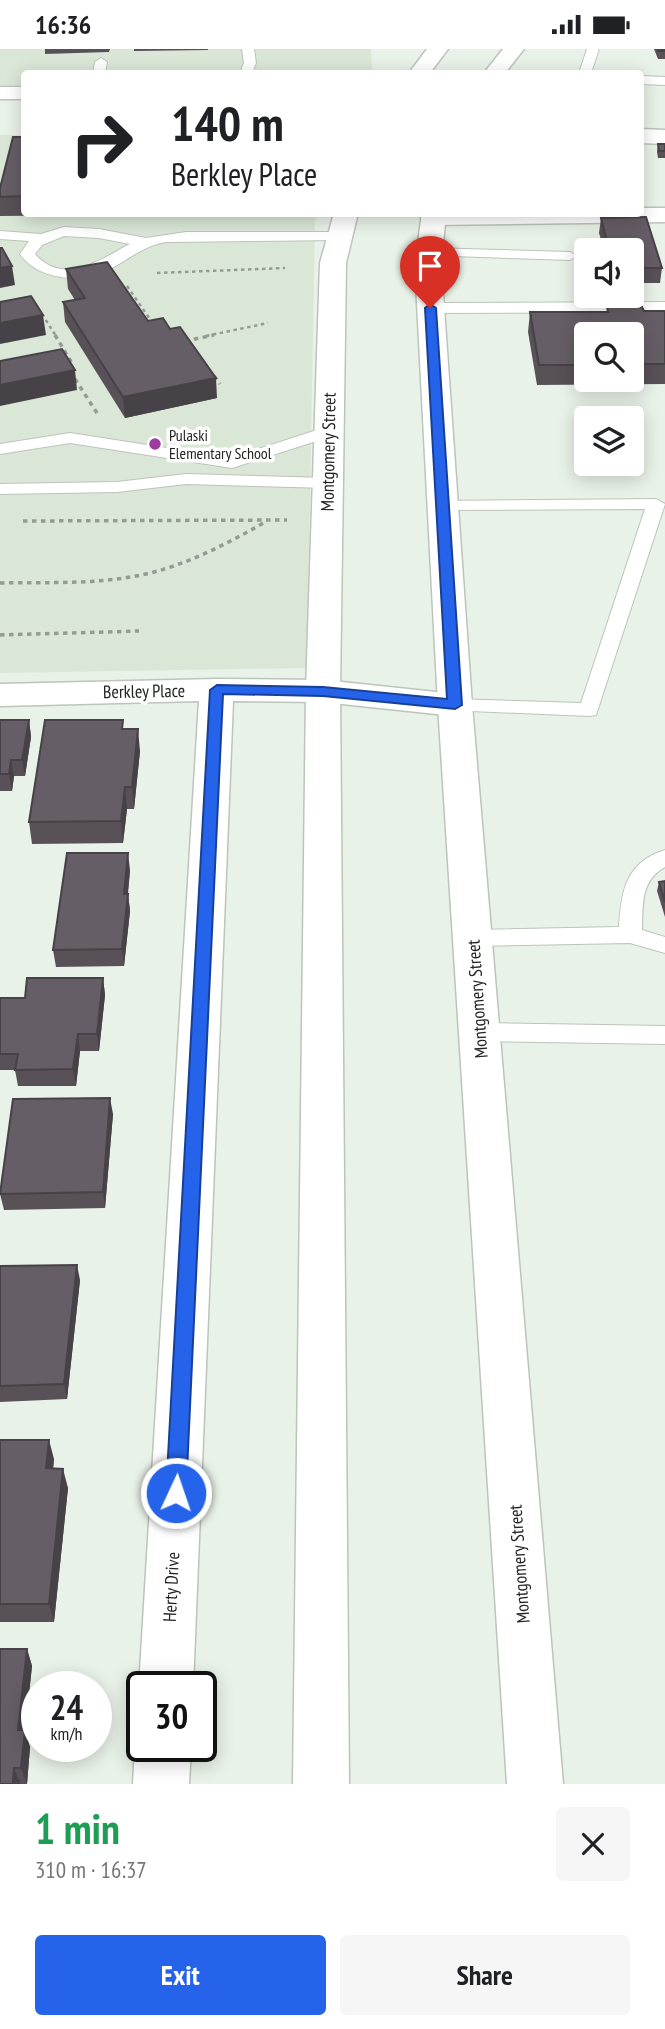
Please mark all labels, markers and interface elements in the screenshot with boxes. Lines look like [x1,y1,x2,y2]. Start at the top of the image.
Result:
text: 16:36 [35,8,91,41]
text: 140 m [171,91,284,155]
icon: right [56,98,147,189]
text: Berkley Place [171,153,317,195]
pin [400,236,460,308]
map controls [574,238,644,476]
button: sound [574,238,644,308]
icon: arrive [411,247,449,285]
button: search [574,322,644,392]
street label: Montgomery Street [315,392,341,512]
button: layers [574,406,644,476]
place label: Pulaski Elementary School [169,425,272,463]
marker: Pulaski Elementary School [147,436,163,452]
street label: Berkley Place [103,679,185,703]
street label: Montgomery Street [461,939,493,1059]
position arrow [139,1456,213,1530]
street label: Montgomery Street [503,1504,535,1624]
street label: Herty Drive [158,1551,184,1623]
speed limit sign: 30 [126,1671,217,1762]
text: 24 [50,1684,83,1730]
text: km/h [51,1722,82,1745]
text: 1 min [35,1801,120,1856]
button: close [556,1807,630,1881]
text: 310 m · 16:37 [35,1855,147,1884]
button: Exit [35,1935,326,2015]
button: Share [340,1935,630,2015]

